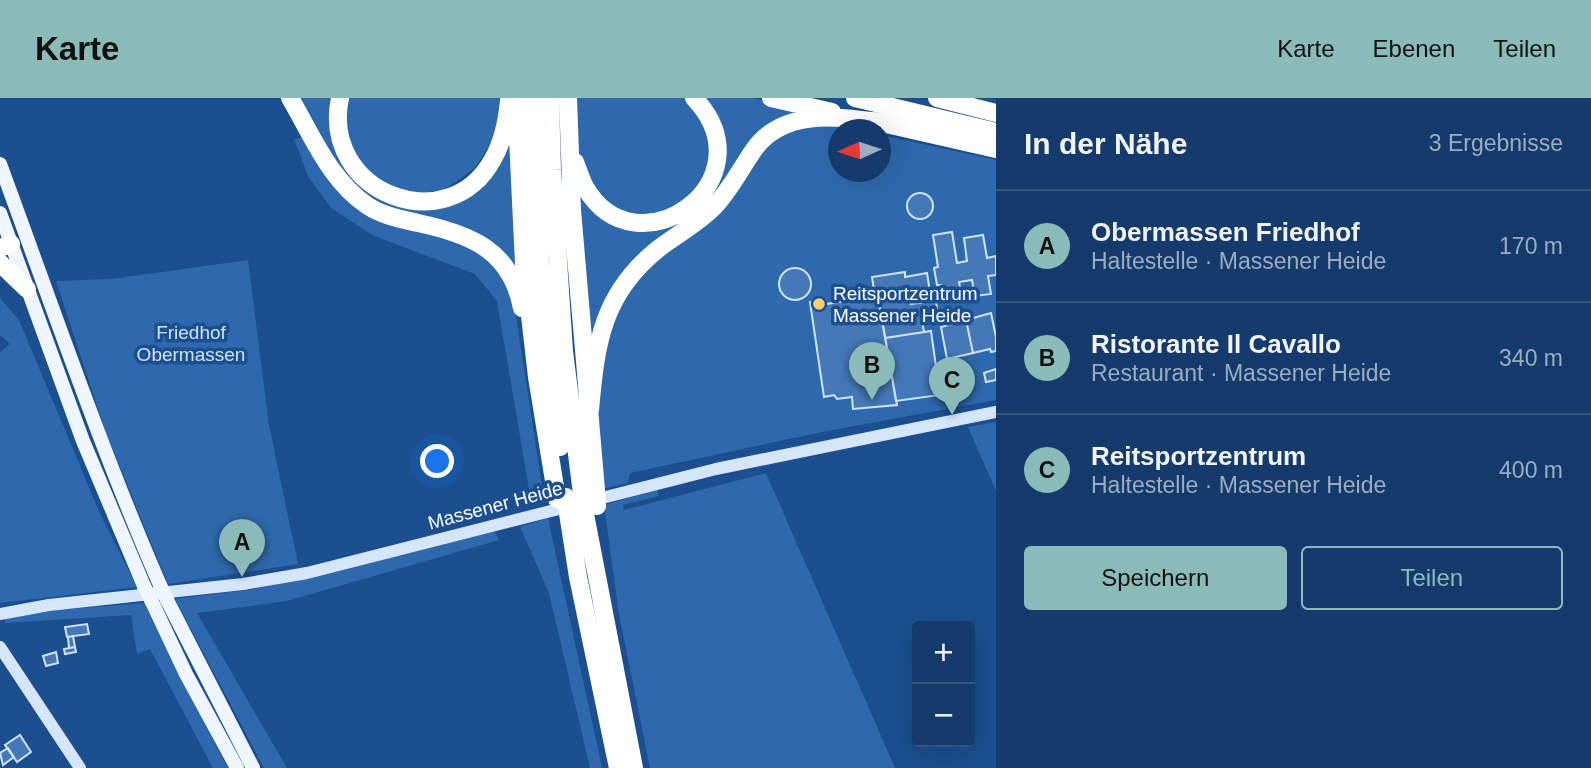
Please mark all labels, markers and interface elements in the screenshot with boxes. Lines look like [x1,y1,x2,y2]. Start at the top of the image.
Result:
text: Karte [35,30,119,67]
text: Karte [1277,35,1335,62]
text: Ebenen [1373,35,1455,62]
text: Teilen [1493,35,1556,62]
north arrow [828,119,891,182]
text: In der Nähe [1024,127,1187,160]
text: 3 Ergebnisse [1429,130,1563,156]
text: Obermassen Friedhof [1091,217,1360,247]
text: A [1039,233,1055,259]
text: 170 m [1499,233,1563,259]
text: Haltestelle · Massener Heide [1091,248,1386,274]
place label: Reitsportzentrum Massener Heide [833,283,978,326]
marker: Reitsportzentrum Massener Heide [811,296,827,312]
park label: Friedhof Obermassen [137,322,245,365]
text: Ristorante Il Cavallo [1091,329,1341,359]
pin: B [849,342,895,400]
text: B [1039,345,1055,371]
text: 340 m [1499,345,1563,371]
pin: C [929,357,975,415]
text: Restaurant · Massener Heide [1091,360,1391,386]
text: Reitsportzentrum [1091,441,1306,471]
your location [420,444,454,478]
text: C [1039,457,1055,483]
text: 400 m [1499,457,1563,483]
text: Haltestelle · Massener Heide [1091,472,1386,498]
street label: Massener Heide [426,477,565,534]
pin: A [219,519,265,577]
button: Speichern [1024,546,1287,610]
button: Teilen [1301,546,1563,610]
map controls [912,621,975,747]
button: + [912,621,975,684]
button: − [912,684,975,747]

